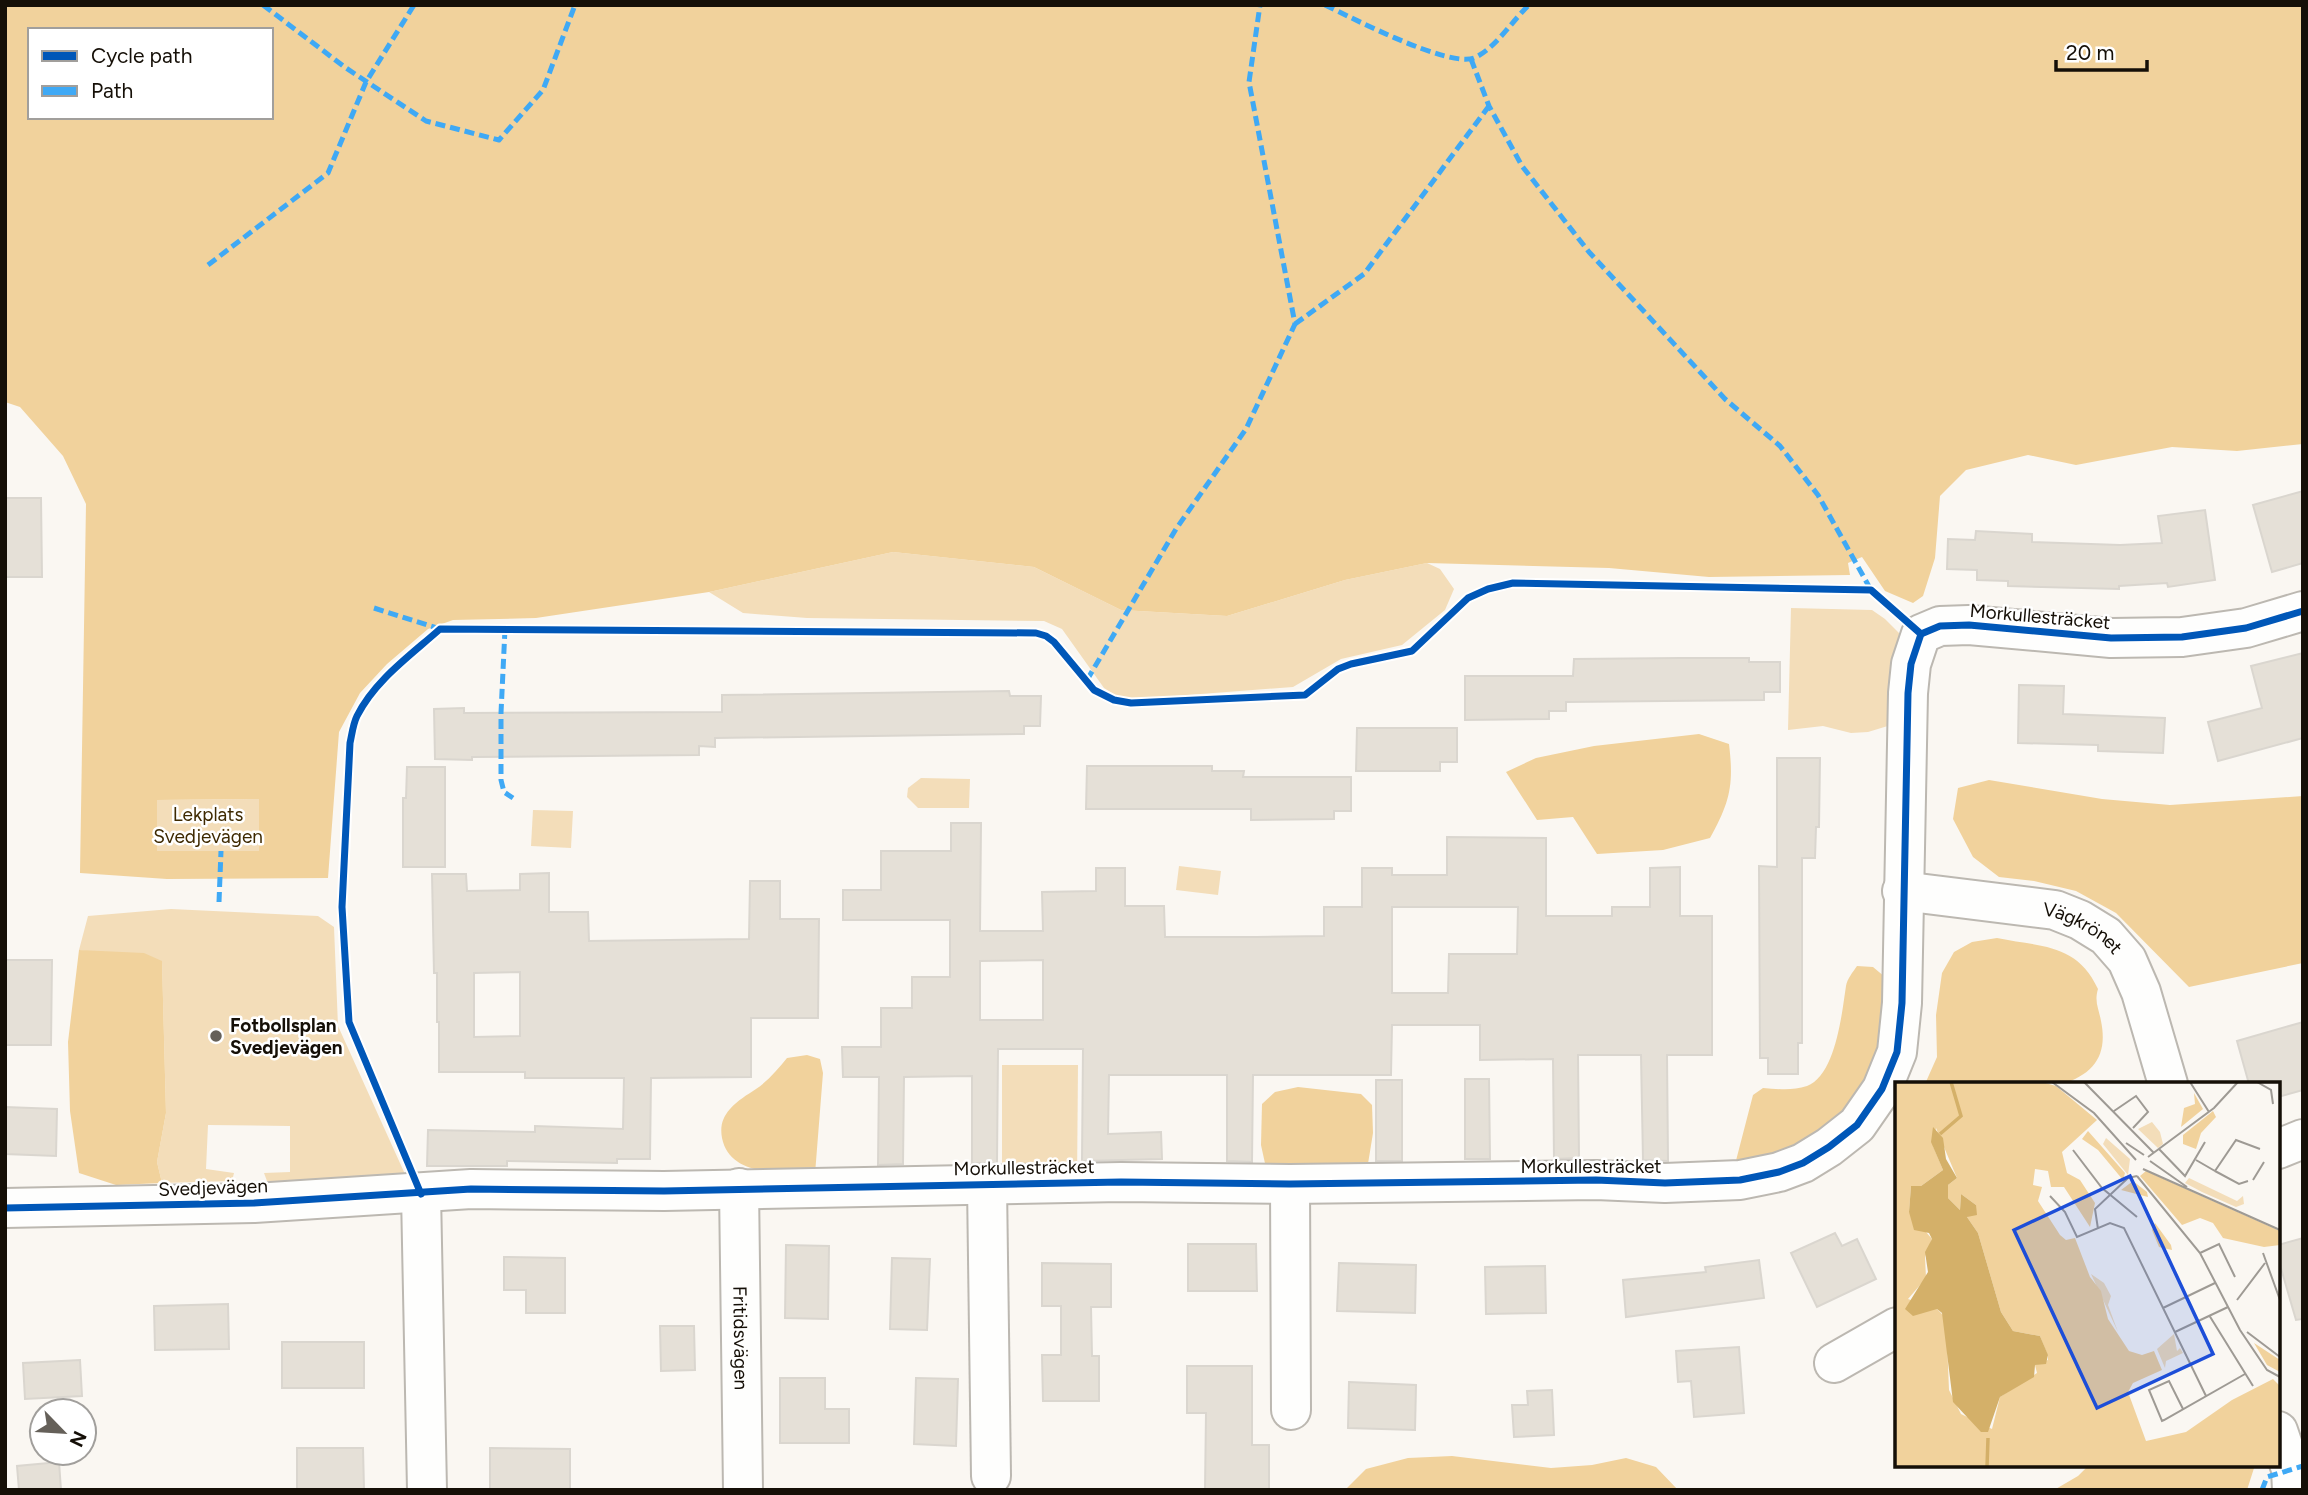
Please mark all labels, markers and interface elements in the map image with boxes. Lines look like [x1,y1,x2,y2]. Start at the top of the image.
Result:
legend [28,28,273,119]
scale bar [2056,28,2147,72]
text: 20 m [2066,40,2114,65]
text: Cycle path [91,43,192,68]
text: Path [91,78,133,103]
street label: Morkullesträcket [1969,599,2111,634]
park label: Lekplats Svedjevägen [153,803,263,848]
street label: Vägkrönet [2042,898,2127,959]
place label: Fotbollsplan Svedjevägen [230,1014,343,1059]
marker: Fotbollsplan Svedjevägen [208,1028,224,1044]
inset map [1895,1082,2280,1467]
street label: Morkullesträcket [953,1155,1095,1180]
street label: Morkullesträcket [1520,1155,1662,1178]
street label: Svedjevägen [158,1174,268,1201]
street label: Fritidsvägen [728,1286,753,1390]
north arrow [28,1397,98,1467]
text: N [64,1427,91,1450]

